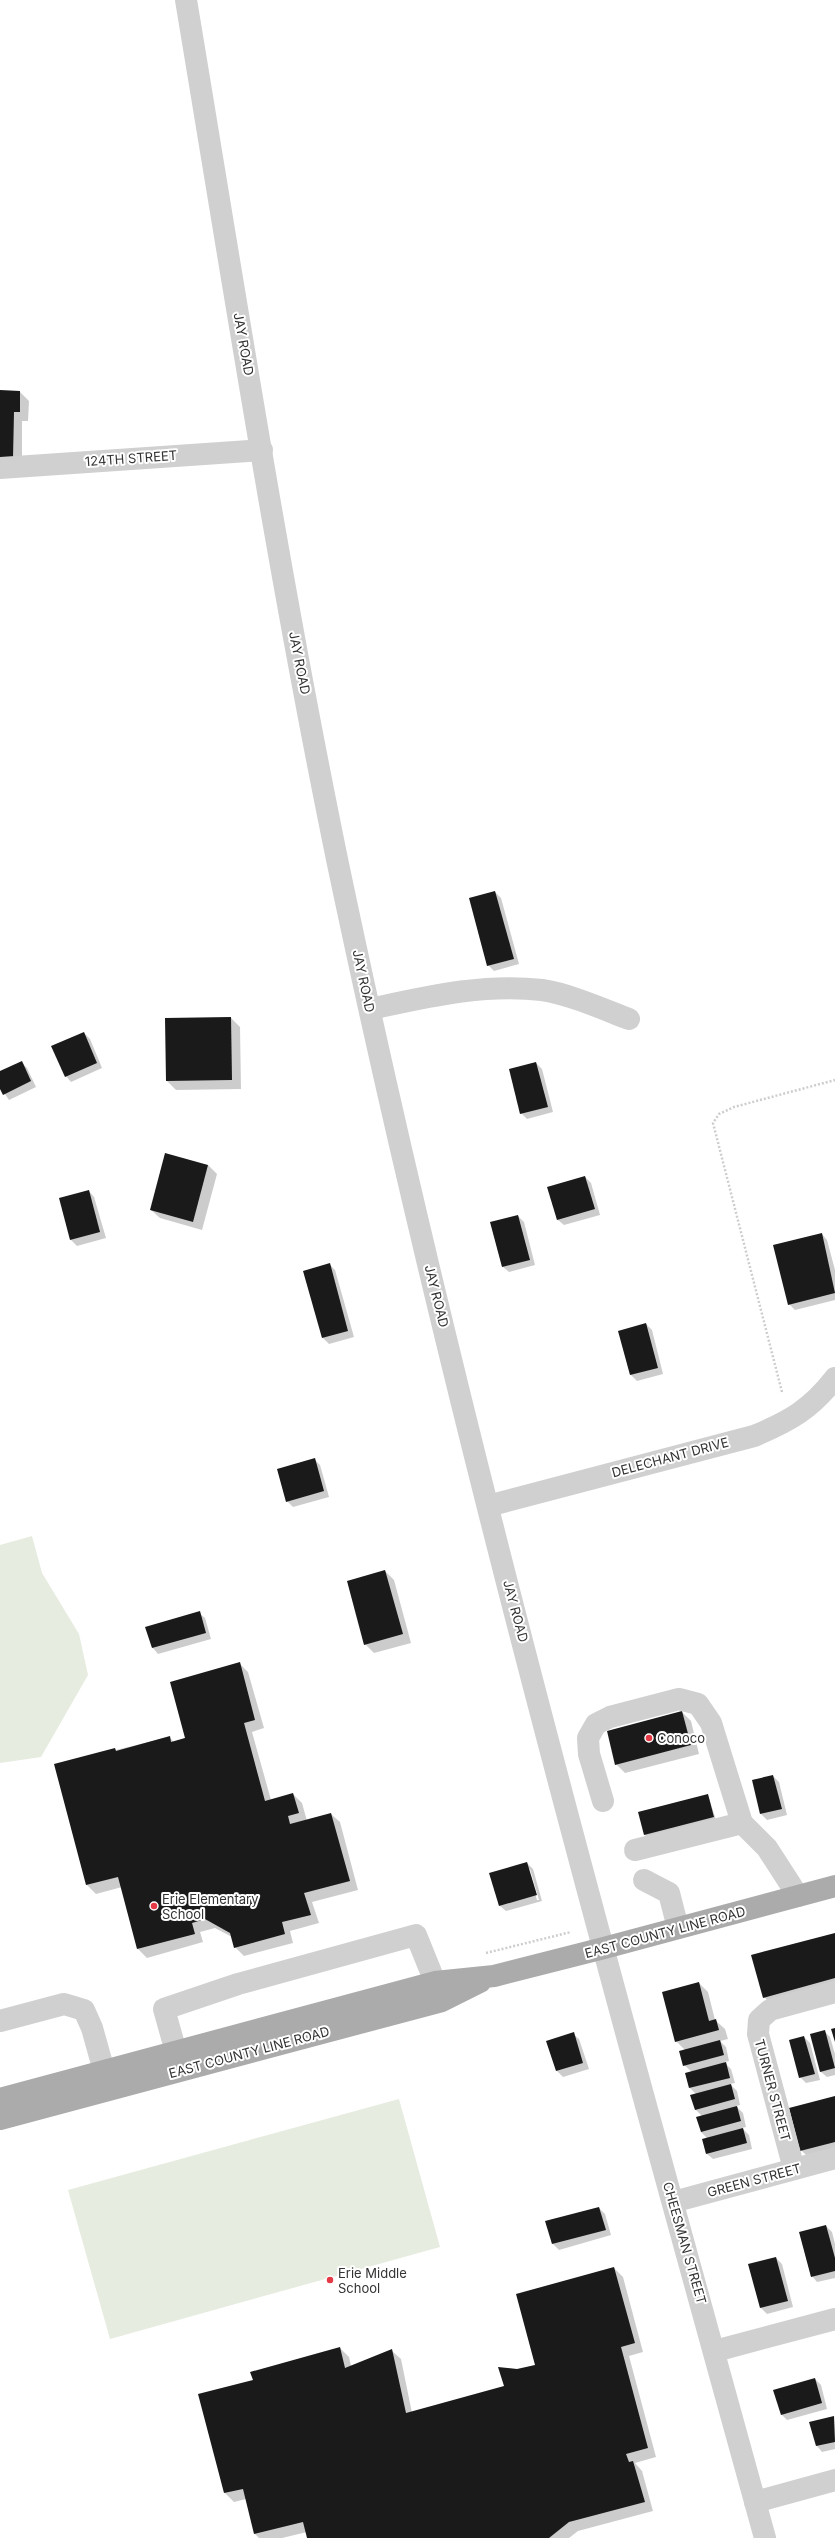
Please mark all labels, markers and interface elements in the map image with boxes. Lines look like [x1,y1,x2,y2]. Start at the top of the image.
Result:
street label: JAY ROAD [231,311,257,377]
street label: 124TH STREET [84,447,178,469]
street label: JAY ROAD [286,630,314,696]
street label: JAY ROAD [350,948,378,1014]
street label: JAY ROAD [422,1263,452,1329]
street label: DELECHANT DRIVE [610,1434,730,1480]
street label: JAY ROAD [500,1578,532,1644]
place label: Conoco [657,1730,705,1746]
marker: Conoco [644,1733,654,1743]
place label: Erie Elementary School [162,1891,259,1922]
marker: Erie Elementary School [149,1901,159,1911]
street label: EAST COUNTY LINE ROAD [583,1903,747,1961]
street label: EAST COUNTY LINE ROAD [167,2023,331,2081]
street label: TURNER STREET [752,2037,794,2143]
street label: GREEN STREET [705,2160,803,2200]
street label: CHEESMAN STREET [660,2180,710,2306]
place label: Erie Middle School [338,2265,407,2296]
marker: Erie Middle School [325,2275,335,2285]

